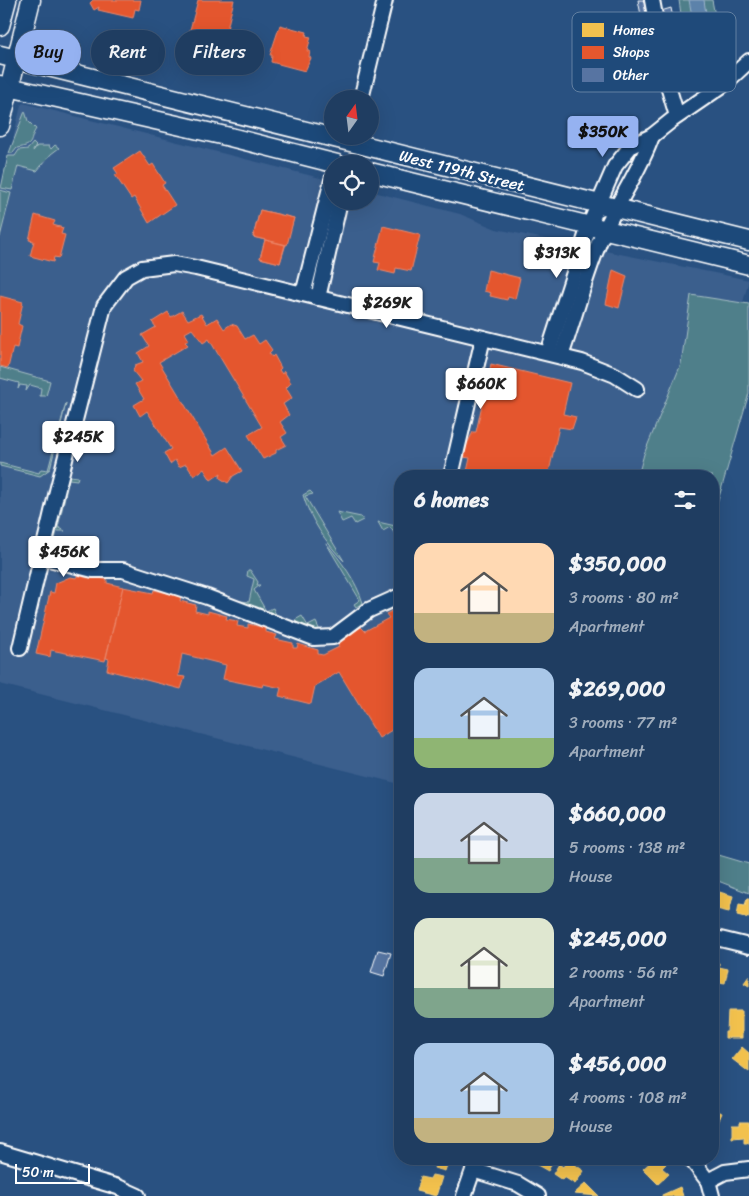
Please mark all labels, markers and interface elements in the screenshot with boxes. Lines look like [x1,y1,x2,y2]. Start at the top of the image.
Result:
legend [572,12,736,92]
text: Homes [613,18,655,43]
chip: Buy [15,30,81,75]
chip: Rent [91,30,165,75]
chip: Filters [175,30,264,75]
text: Shops [613,40,650,65]
text: Other [613,63,650,88]
north arrow [324,90,379,145]
map controls [324,90,379,210]
pin: $350K [568,116,638,158]
text: $350K [578,117,628,146]
street label: West 119th Street [396,141,528,200]
button: locate [324,155,379,210]
pin: $313K [522,236,592,279]
text: $313K [535,238,579,267]
pin: $269K [352,286,422,329]
text: $269K [363,288,411,317]
pin: $660K [446,368,516,410]
text: $660K [457,369,505,398]
pin: $245K [43,420,113,463]
text: $245K [53,422,103,451]
text: 6 homes [414,481,489,519]
icon: filters [671,486,699,514]
pin: $456K [29,536,99,578]
text: $456K [39,537,89,566]
text: $350,000 [569,545,666,583]
icon: home [454,563,514,623]
text: 3 rooms · 80 m² [569,583,679,612]
text: Apartment [569,612,645,641]
text: $269,000 [569,670,666,708]
icon: home [454,688,514,748]
text: 3 rooms · 77 m² [569,708,677,737]
text: Apartment [569,737,645,766]
text: $660,000 [569,795,666,833]
icon: home [454,813,514,873]
text: 5 rooms · 138 m² [569,833,685,862]
text: House [569,862,612,891]
text: $245,000 [569,920,667,958]
icon: home [454,938,514,998]
text: 2 rooms · 56 m² [569,958,678,987]
text: Apartment [569,987,645,1016]
text: $456,000 [569,1045,666,1083]
icon: home [454,1063,514,1123]
text: 4 rooms · 108 m² [569,1083,687,1112]
text: House [569,1112,612,1141]
text: 50 m [22,1160,54,1185]
scale bar [15,1161,90,1184]

